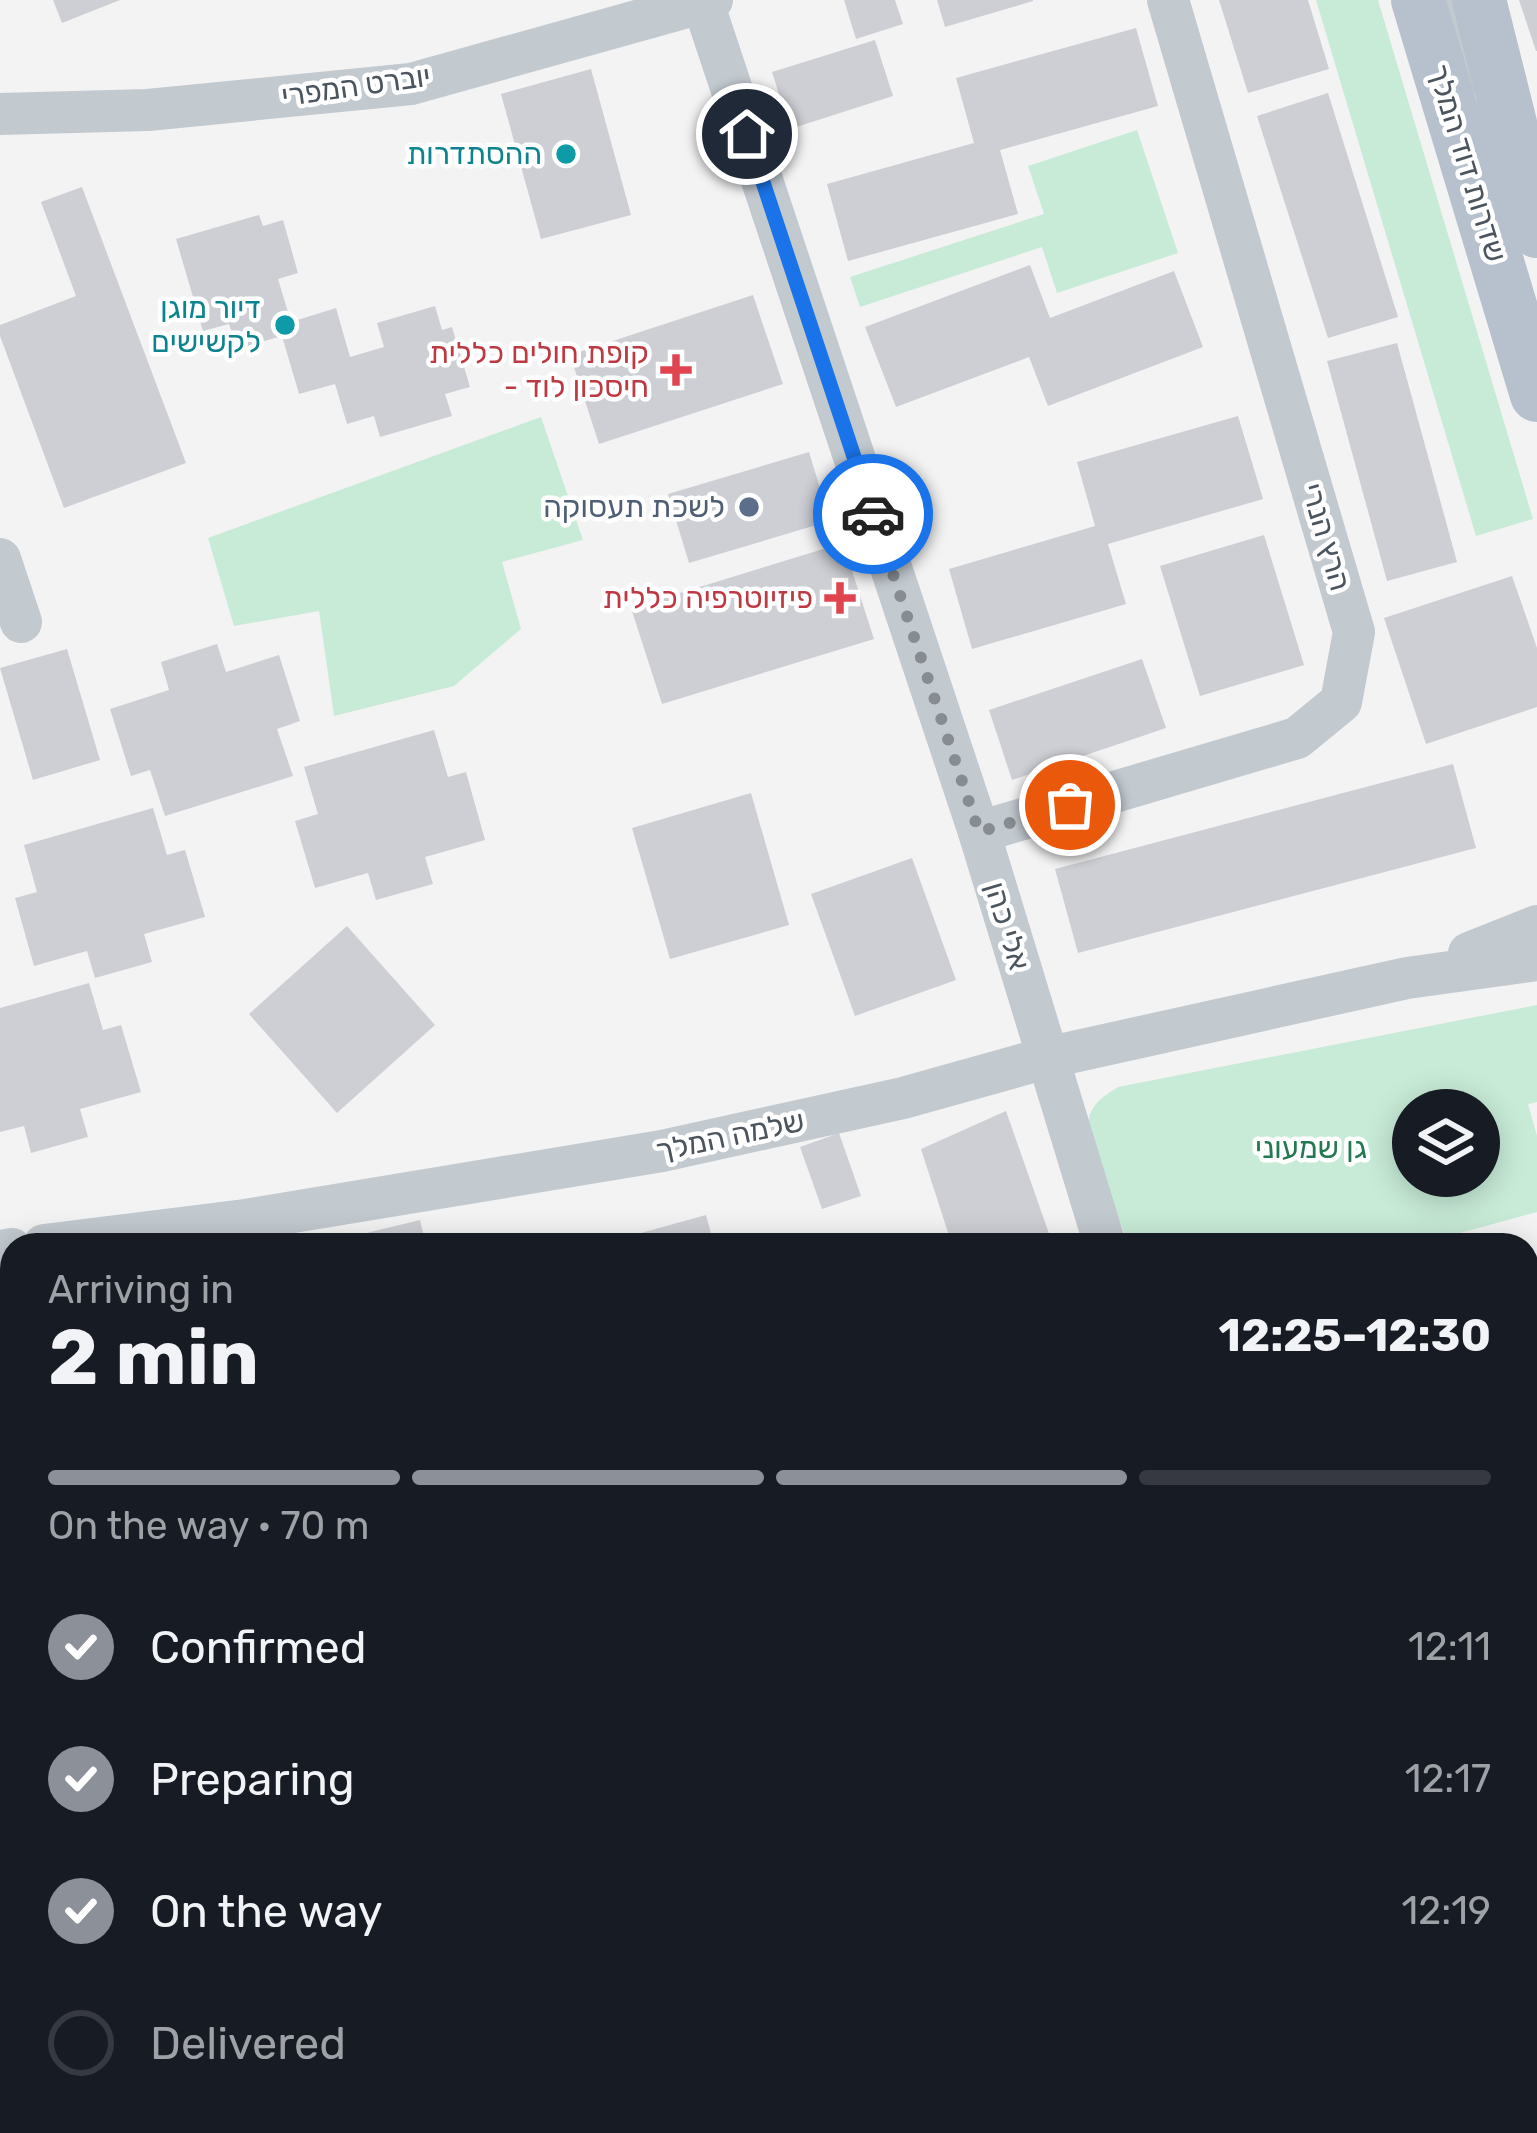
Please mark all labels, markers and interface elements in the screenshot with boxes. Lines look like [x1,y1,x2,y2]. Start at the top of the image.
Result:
street label: יוברט המפרי [279,58,433,114]
street label: שדרות דוד המלך [1420,60,1514,266]
pin [696,83,798,185]
icon: home [714,101,780,167]
place label: ההסתדרות [407,136,542,172]
marker: ההסתדרות [553,141,579,167]
place label: דיור מוגן לקשישים [151,290,261,360]
marker: דיור מוגן לקשישים [272,312,298,338]
place label: קופת חולים כללית - חיסכון לוד [429,335,649,405]
marker: קופת חולים כללית - חיסכון לוד [660,354,692,386]
courier [813,454,933,574]
street label: הרץ הנרי [1294,479,1358,595]
icon: car [840,481,906,547]
place label: לשכת תעסוקה [543,489,725,525]
marker: לשכת תעסוקה [736,494,762,520]
place label: פיזיוטרפיה כללית [603,580,813,616]
marker: פיזיוטרפיה כללית [824,582,856,614]
pin [1019,754,1121,856]
icon: bag [1037,772,1103,838]
street label: אלי כהן [977,878,1037,974]
map controls [1392,1089,1500,1197]
button: layers [1392,1089,1500,1197]
street label: שלמה המלך [652,1103,808,1169]
park label: גן שמעוני [1255,1130,1367,1166]
text: Arriving in [48,1267,234,1313]
text: 12:25–12:30 [1219,1309,1491,1362]
text: 2 min [48,1311,259,1404]
text: On the way · 70 m [48,1503,370,1549]
icon: check [48,1614,114,1680]
text: Confirmed [150,1621,367,1674]
text: 12:11 [1408,1624,1491,1670]
icon: check [48,1746,114,1812]
text: Preparing [150,1753,355,1806]
text: 12:17 [1405,1756,1491,1802]
icon: check [48,1878,114,1944]
text: On the way [150,1885,383,1938]
text: 12:19 [1402,1888,1491,1934]
text: Delivered [150,2017,346,2070]

